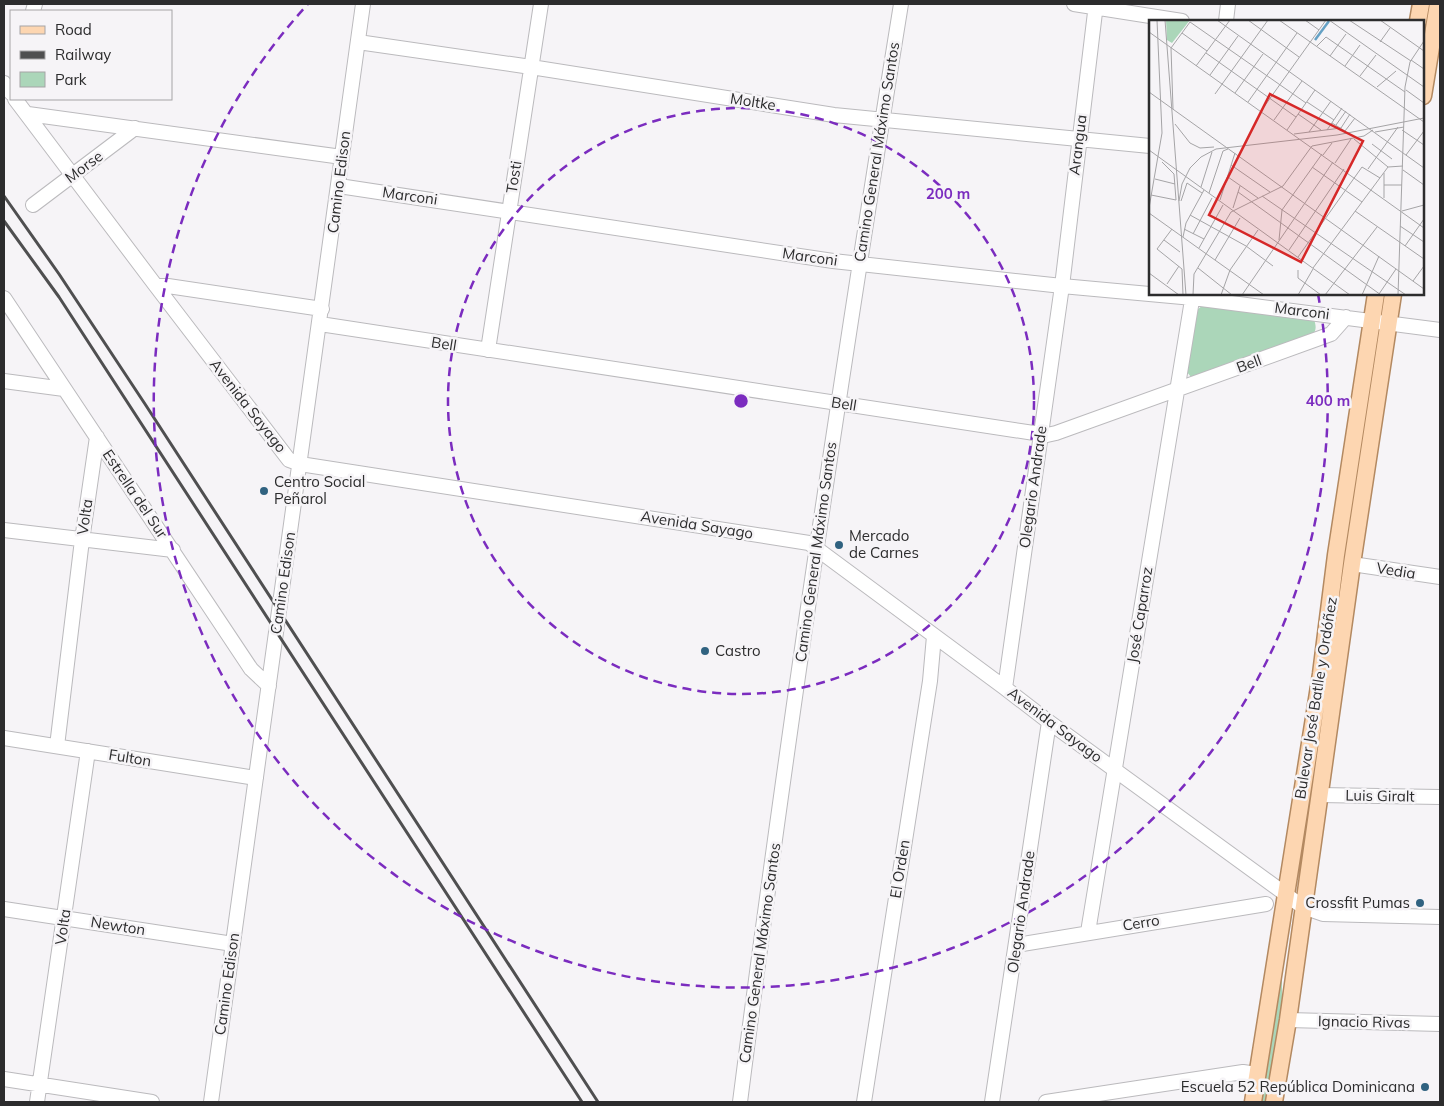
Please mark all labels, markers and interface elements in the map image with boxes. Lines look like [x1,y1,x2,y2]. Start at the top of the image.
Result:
legend [10,10,172,100]
text: Road [55,20,92,39]
inset map [1149,20,1424,295]
street label: Camino General Máximo Santos [850,41,903,263]
text: Railway [55,45,111,64]
text: Park [55,70,87,89]
street label: Moltke [729,89,777,114]
street label: Arangua [1064,114,1091,176]
street label: Camino Edison [323,130,354,234]
street label: Morse [61,146,106,187]
street label: Tosti [502,159,525,195]
street label: Marconi [381,182,439,209]
text: 200 m [926,184,970,203]
street label: Marconi [781,243,839,270]
street label: Marconi [1273,298,1331,323]
street label: Bell [430,332,458,355]
street label: Bell [1234,350,1264,377]
street label: Avenida Sayago [206,355,291,456]
text: 400 m [1306,391,1350,410]
centre of rings [732,392,750,410]
street label: Bell [830,392,858,415]
street label: Olegario Andrade [1015,425,1050,549]
street label: Camino General Máximo Santos [791,440,840,663]
street label: Estrella del Sur [99,446,172,542]
place label: Centro Social Peñarol [274,472,365,508]
marker: Centro Social Peñarol [258,485,270,497]
street label: Volta [73,498,96,536]
street label: Avenida Sayago [639,506,755,543]
place label: Mercado de Carnes [849,526,919,562]
street label: Camino Edison [266,531,299,635]
marker: Mercado de Carnes [833,539,845,551]
street label: Vedia [1375,558,1417,583]
street label: José Caparroz [1123,565,1157,664]
street label: Bulevar José Batlle y Ordóñez [1290,595,1341,800]
place label: Castro [715,641,761,660]
marker: Castro [699,645,711,657]
street label: Avenida Sayago [1004,683,1106,766]
street label: Fulton [107,745,153,770]
street label: Luis Giralt [1345,785,1415,806]
street label: El Orden [885,838,914,900]
street label: Camino General Máximo Santos [735,841,784,1064]
street label: Olegario Andrade [1003,850,1038,974]
place label: Crossfit Pumas [1305,893,1410,912]
marker: Crossfit Pumas [1414,897,1426,909]
street label: Volta [51,908,74,946]
street label: Cerro [1121,910,1161,935]
street label: Newton [89,912,147,939]
street label: Camino Edison [210,932,243,1036]
street label: Ignacio Rivas [1318,1011,1410,1032]
place label: Escuela 52 República Dominicana [1181,1077,1415,1096]
marker: Escuela 52 República Dominicana [1419,1081,1431,1093]

